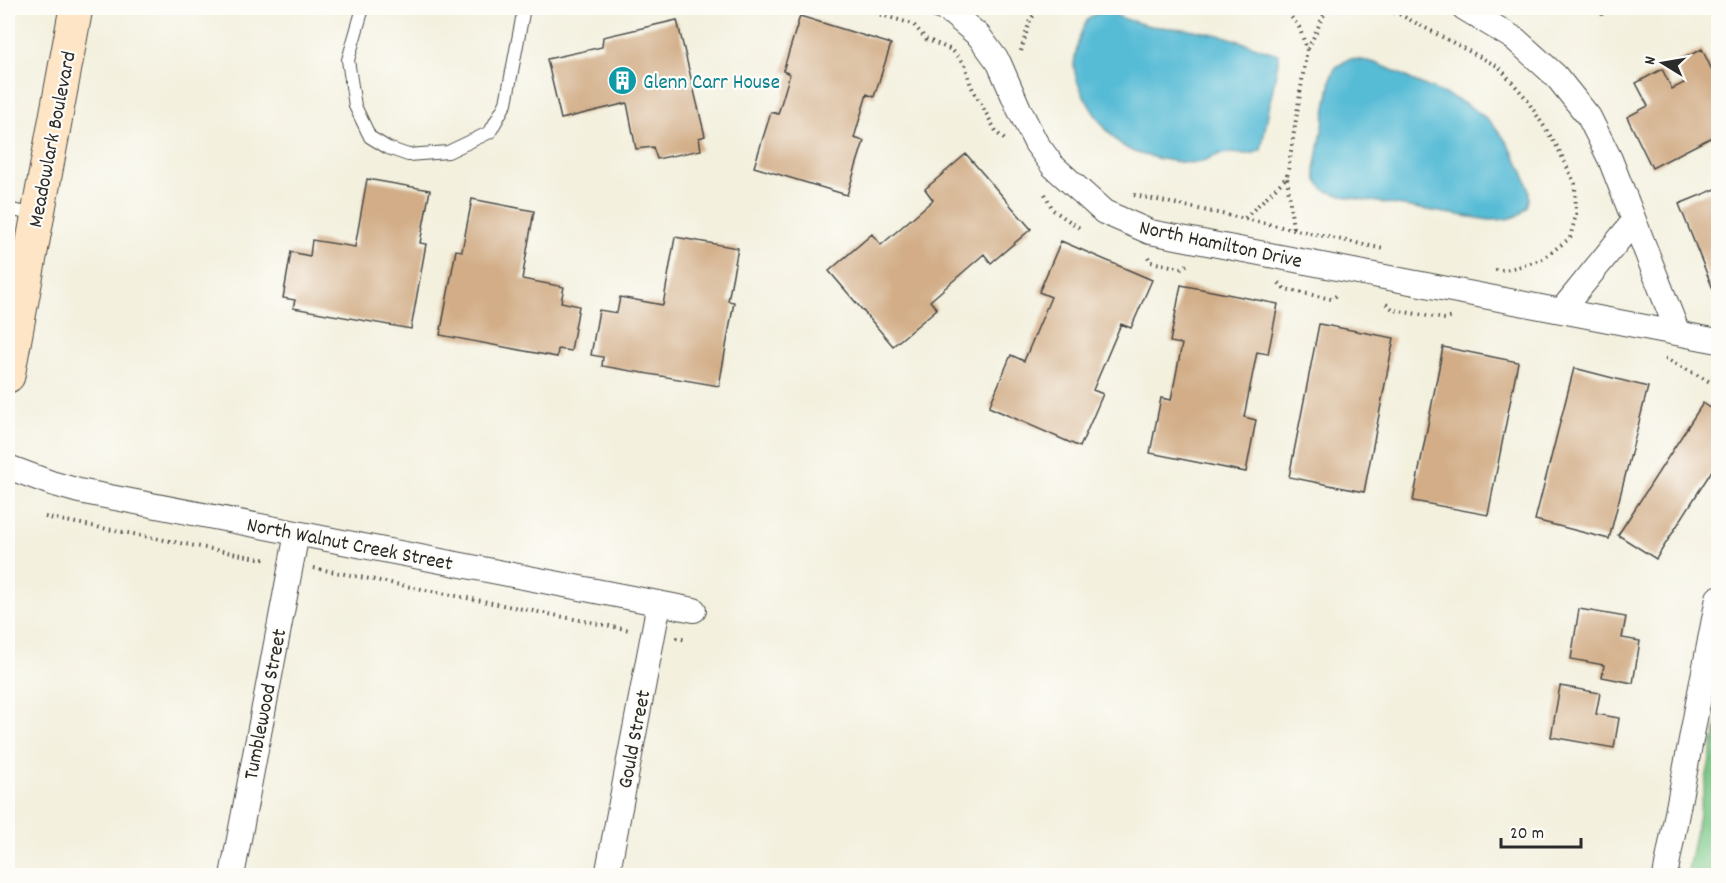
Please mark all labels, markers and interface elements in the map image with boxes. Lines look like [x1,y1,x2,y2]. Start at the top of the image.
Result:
north arrow [1633,33,1693,93]
street label: Meadowlark Boulevard [22,49,86,230]
text: N [1639,54,1663,67]
building icon: Glenn Carr House [606,65,638,97]
place label: Glenn Carr House [643,69,780,99]
street label: North Hamilton Drive [1136,214,1305,278]
street label: North Walnut Creek Street [244,511,455,581]
street label: Tumblewood Street [238,626,296,783]
street label: Gould Street [612,688,660,791]
scale bar [1501,811,1580,849]
text: 20 m [1510,822,1544,847]

